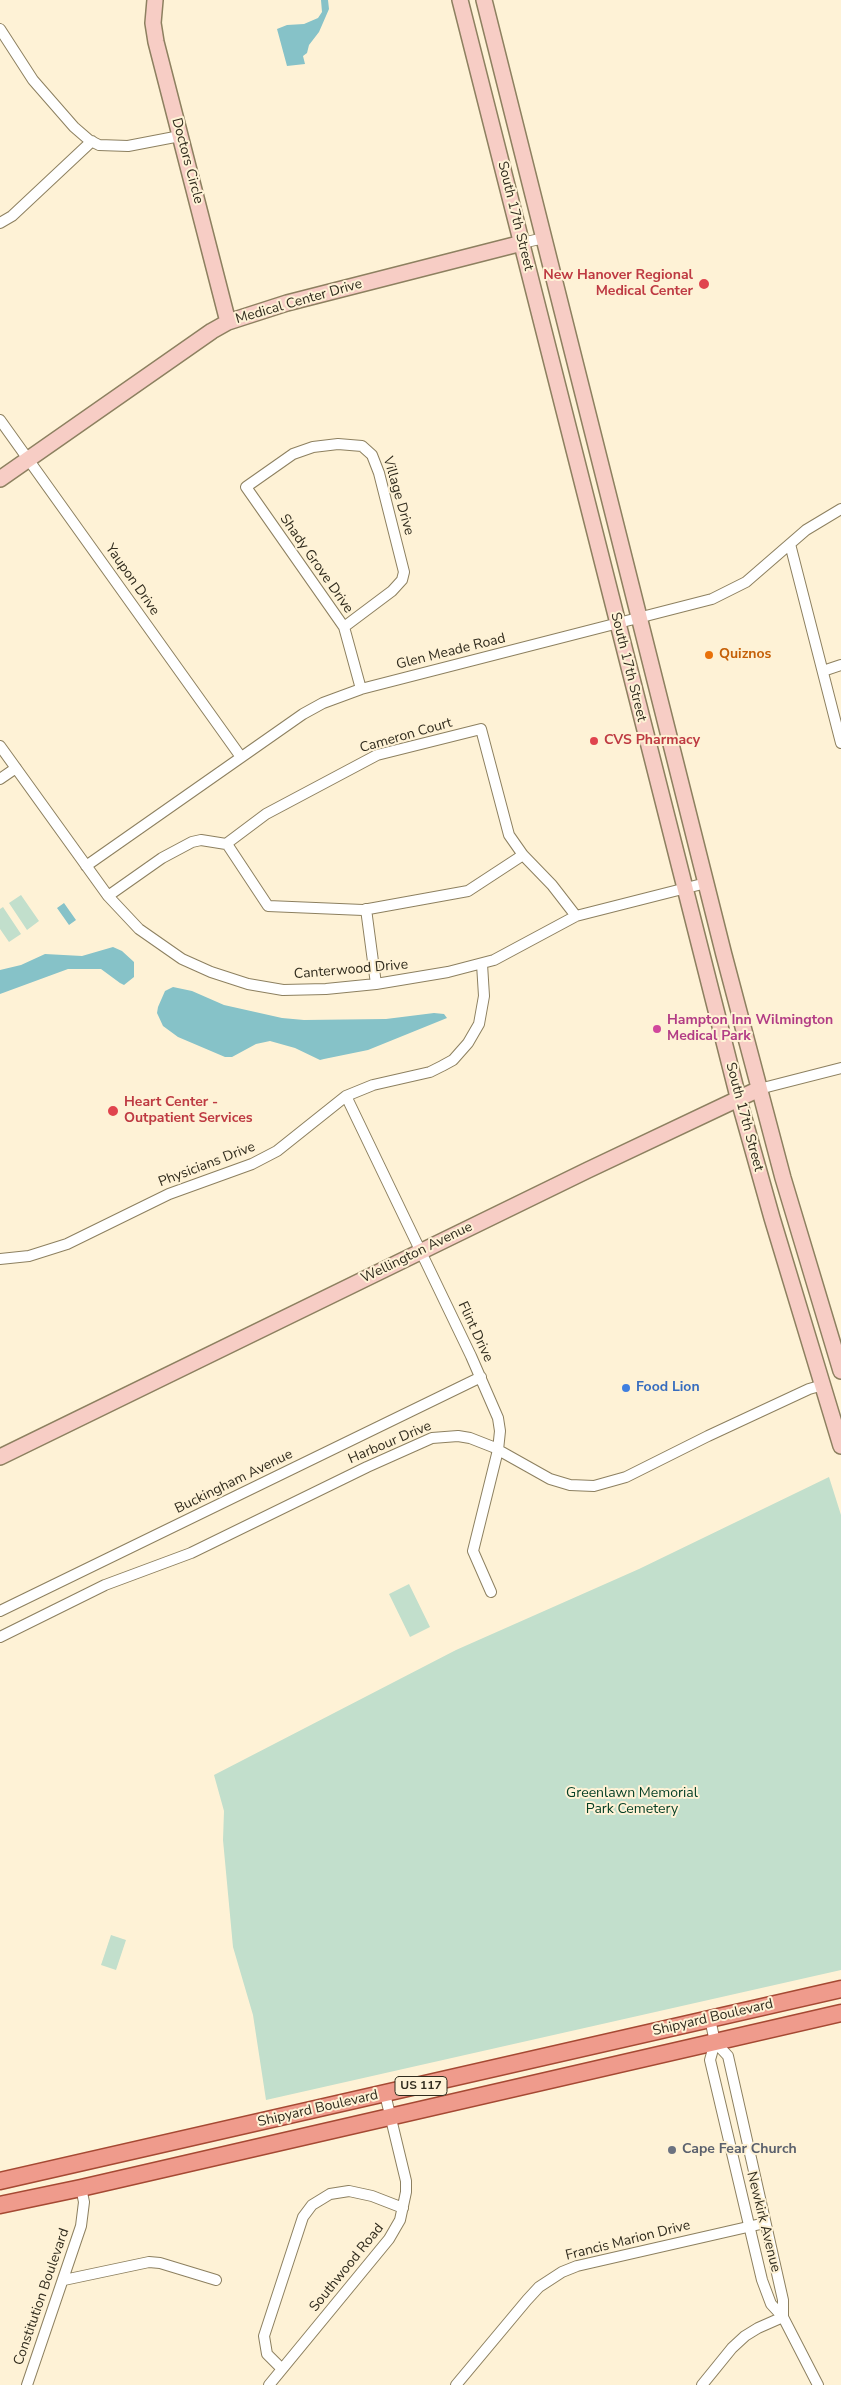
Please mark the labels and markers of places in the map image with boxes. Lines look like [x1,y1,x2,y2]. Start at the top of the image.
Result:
place label: New Hanover Regional Medical Center [543,268,693,300]
marker: New Hanover Regional Medical Center [697,277,711,291]
place label: Quiznos [719,647,771,663]
marker: Quiznos [703,649,715,661]
place label: CVS Pharmacy [604,733,700,749]
marker: CVS Pharmacy [588,735,600,747]
place label: Hampton Inn Wilmington Medical Park [667,1013,833,1046]
marker: Hampton Inn Wilmington Medical Park [651,1023,663,1035]
place label: Heart Center - Outpatient Services [124,1095,253,1128]
marker: Heart Center - Outpatient Services [106,1104,120,1118]
place label: Food Lion [636,1380,700,1396]
marker: Food Lion [620,1382,632,1394]
place label: Cape Fear Church [682,2142,797,2158]
marker: Cape Fear Church [666,2144,678,2156]

